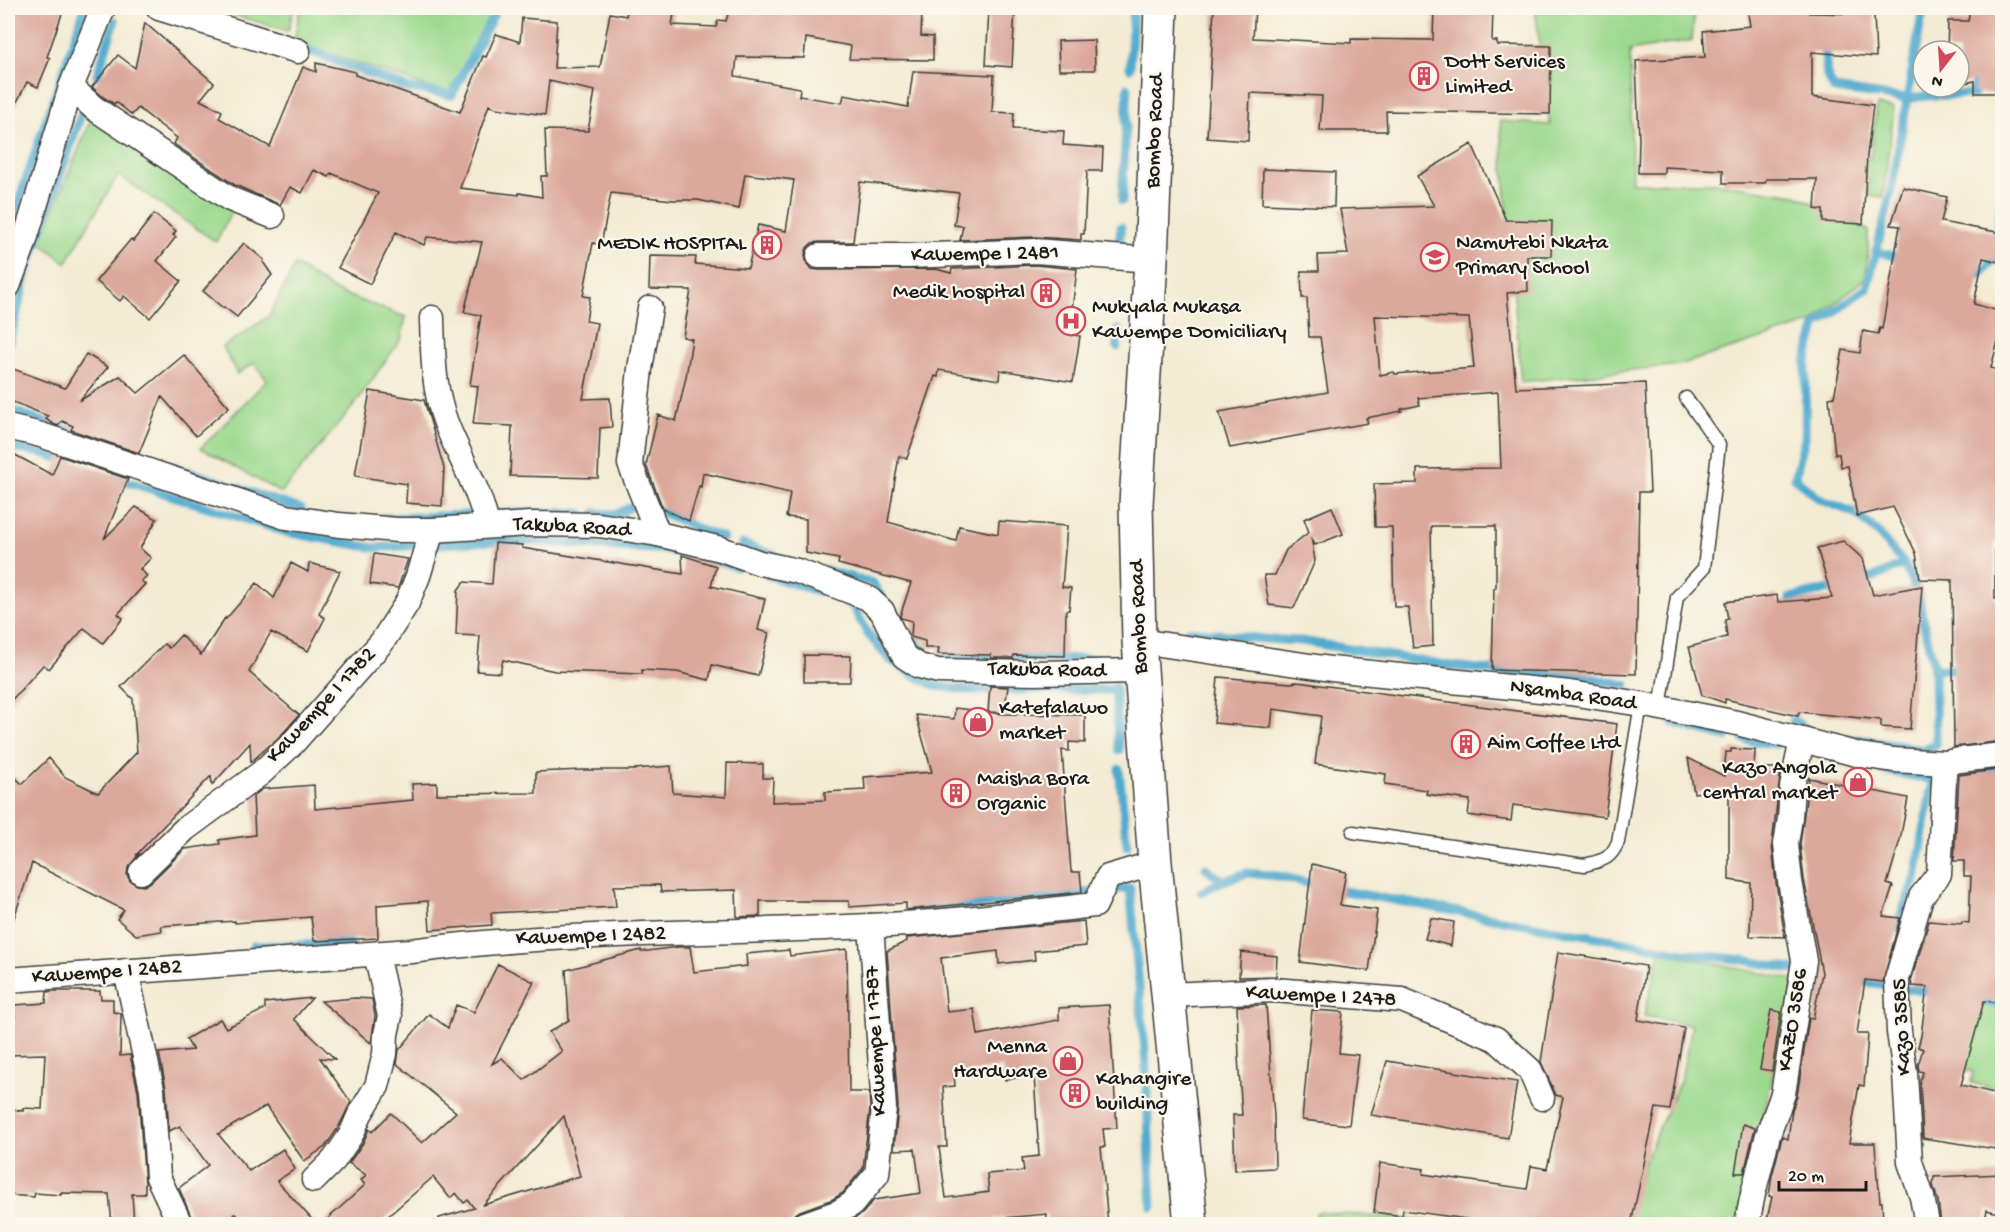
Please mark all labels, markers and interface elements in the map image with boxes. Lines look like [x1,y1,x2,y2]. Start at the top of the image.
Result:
north arrow [1911,39,1971,99]
place label: Dott Services Limited [1443,50,1566,101]
building icon: Dott Services Limited [1408,60,1440,92]
text: N [1929,69,1945,91]
street label: Bombo Road [1141,71,1171,190]
building icon: MEDIK HOSPITAL [751,229,783,261]
place label: Namutebi Nkata Primary School [1455,231,1609,282]
place label: MEDIK HOSPITAL [597,232,747,258]
street label: Kawempe I 2481 [911,241,1059,269]
school or university icon: Namutebi Nkata Primary School [1419,241,1451,273]
building icon: Medik hospital [1030,277,1062,309]
place label: Medik hospital [893,280,1025,306]
place label: Mukyala Mukasa Kawempe Domiciliary [1092,295,1287,346]
hospital icon: Mukyala Mukasa Kawempe Domiciliary [1055,305,1087,337]
street label: Takuba Road [510,512,634,544]
street label: Bombo Road [1125,557,1155,676]
street label: Kawempe I 1782 [262,642,383,770]
street label: Takuba Road [986,657,1108,685]
street label: Nsamba Road [1508,674,1640,718]
place label: Katefalawo market [999,696,1108,747]
shop icon: Katefalawo market [962,706,994,738]
building icon: Aim Coffee Ltd [1450,728,1482,760]
place label: Aim Coffee Ltd [1487,731,1622,757]
place label: Kazo Angola central market [1703,756,1839,807]
shop icon: Kazo Angola central market [1842,766,1874,798]
place label: Maisha Bora Organic [977,767,1090,818]
building icon: Maisha Bora Organic [940,777,972,809]
street label: Kawempe I 2482 [515,921,667,953]
street label: Kawempe I 2482 [31,955,183,991]
street label: Kawempe I 1787 [860,965,894,1117]
street label: KAZO 3586 [1773,966,1815,1073]
street label: Kazo 3585 [1887,978,1919,1076]
street label: Kawempe I 2478 [1245,980,1397,1014]
place label: Menna Hardware [953,1035,1048,1086]
shop icon: Menna Hardware [1052,1045,1084,1077]
place label: Kahangire building [1096,1067,1192,1118]
building icon: Kahangire building [1059,1077,1091,1109]
scale bar [1779,1154,1866,1192]
text: 20 m [1788,1167,1824,1188]

